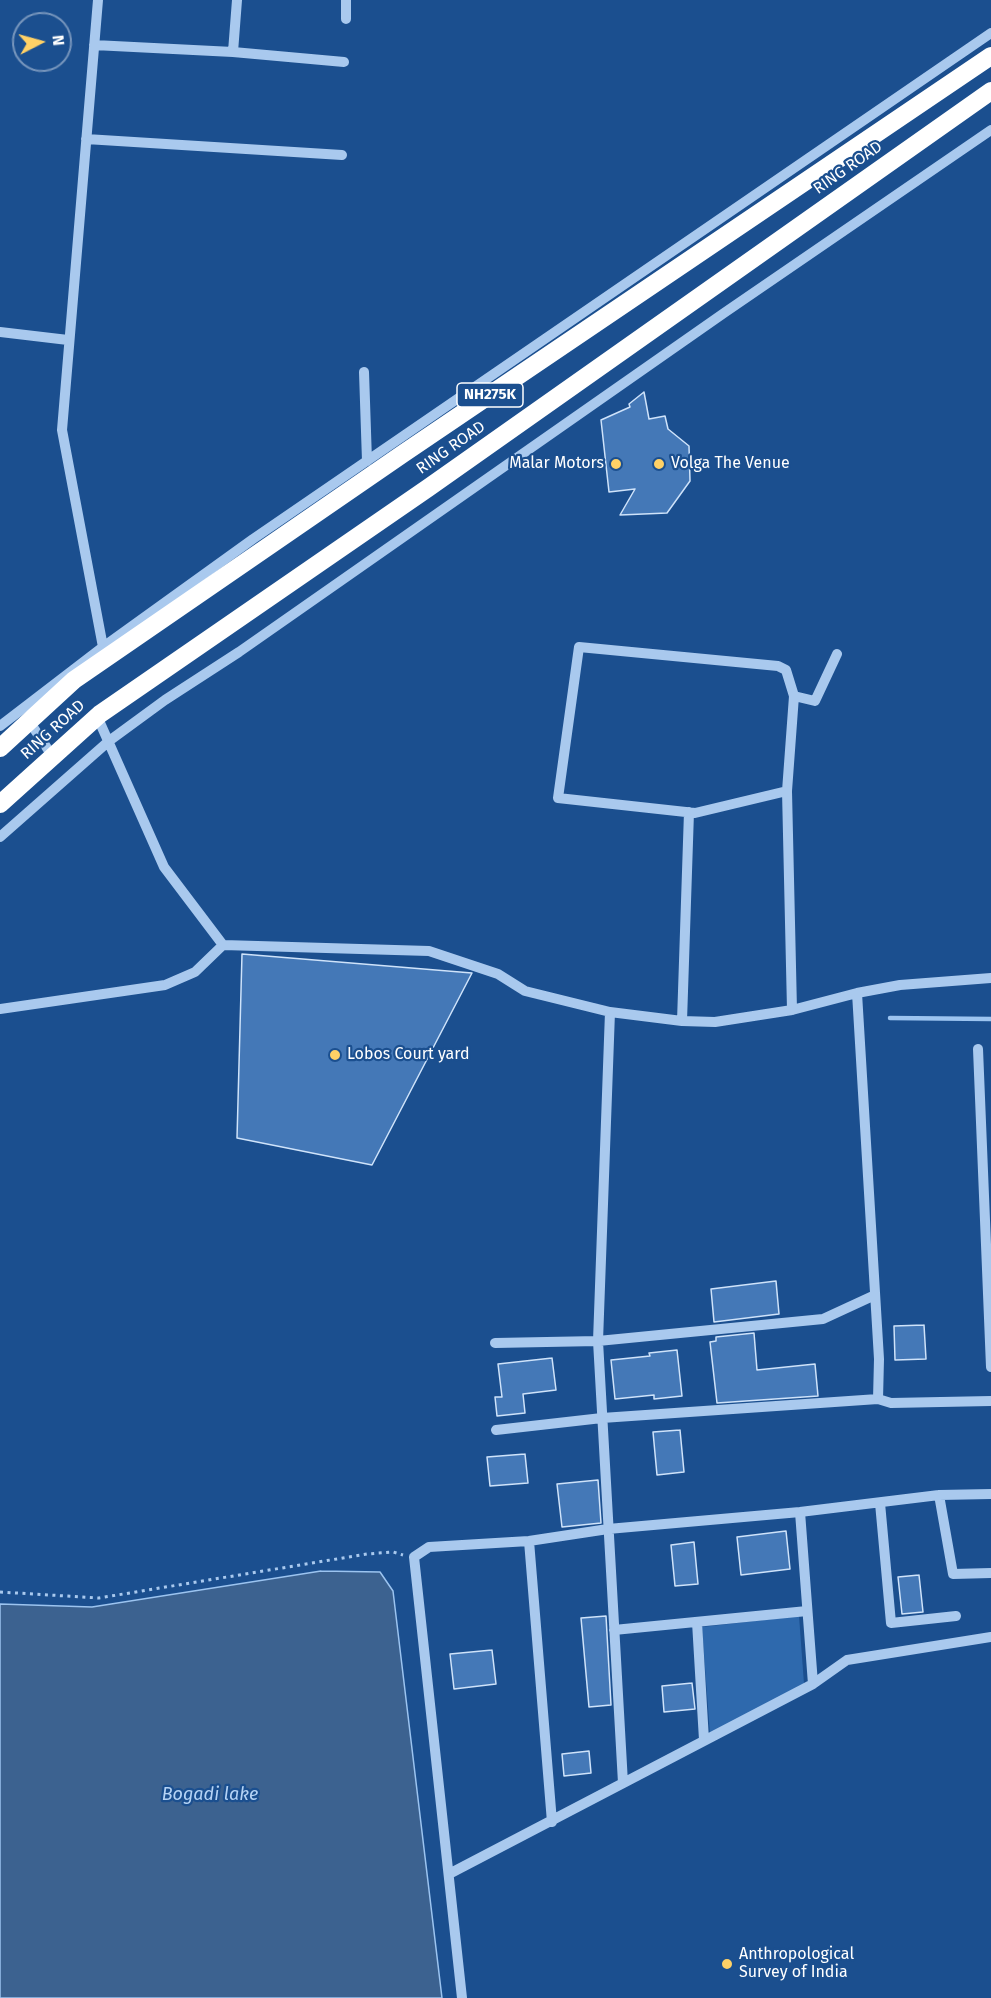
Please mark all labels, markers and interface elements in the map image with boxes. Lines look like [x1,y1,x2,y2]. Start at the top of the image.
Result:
north arrow [12,12,72,72]
text: N [48,34,68,47]
street label: RING ROAD [810,137,886,199]
road number: NH275K [457,383,523,407]
street label: RING ROAD [413,417,489,479]
place label: Malar Motors [509,454,604,474]
place label: Volga The Venue [671,454,790,474]
marker: Malar Motors [609,457,623,471]
marker: Volga The Venue [652,457,666,471]
street label: RING ROAD [17,696,89,764]
place label: Lobos Court yard [347,1045,470,1065]
marker: Lobos Court yard [328,1048,342,1062]
water label: Bogadi lake [162,1784,258,1806]
place label: Anthropological Survey of India [739,1945,854,1983]
marker: Anthropological Survey of India [720,1957,734,1971]

